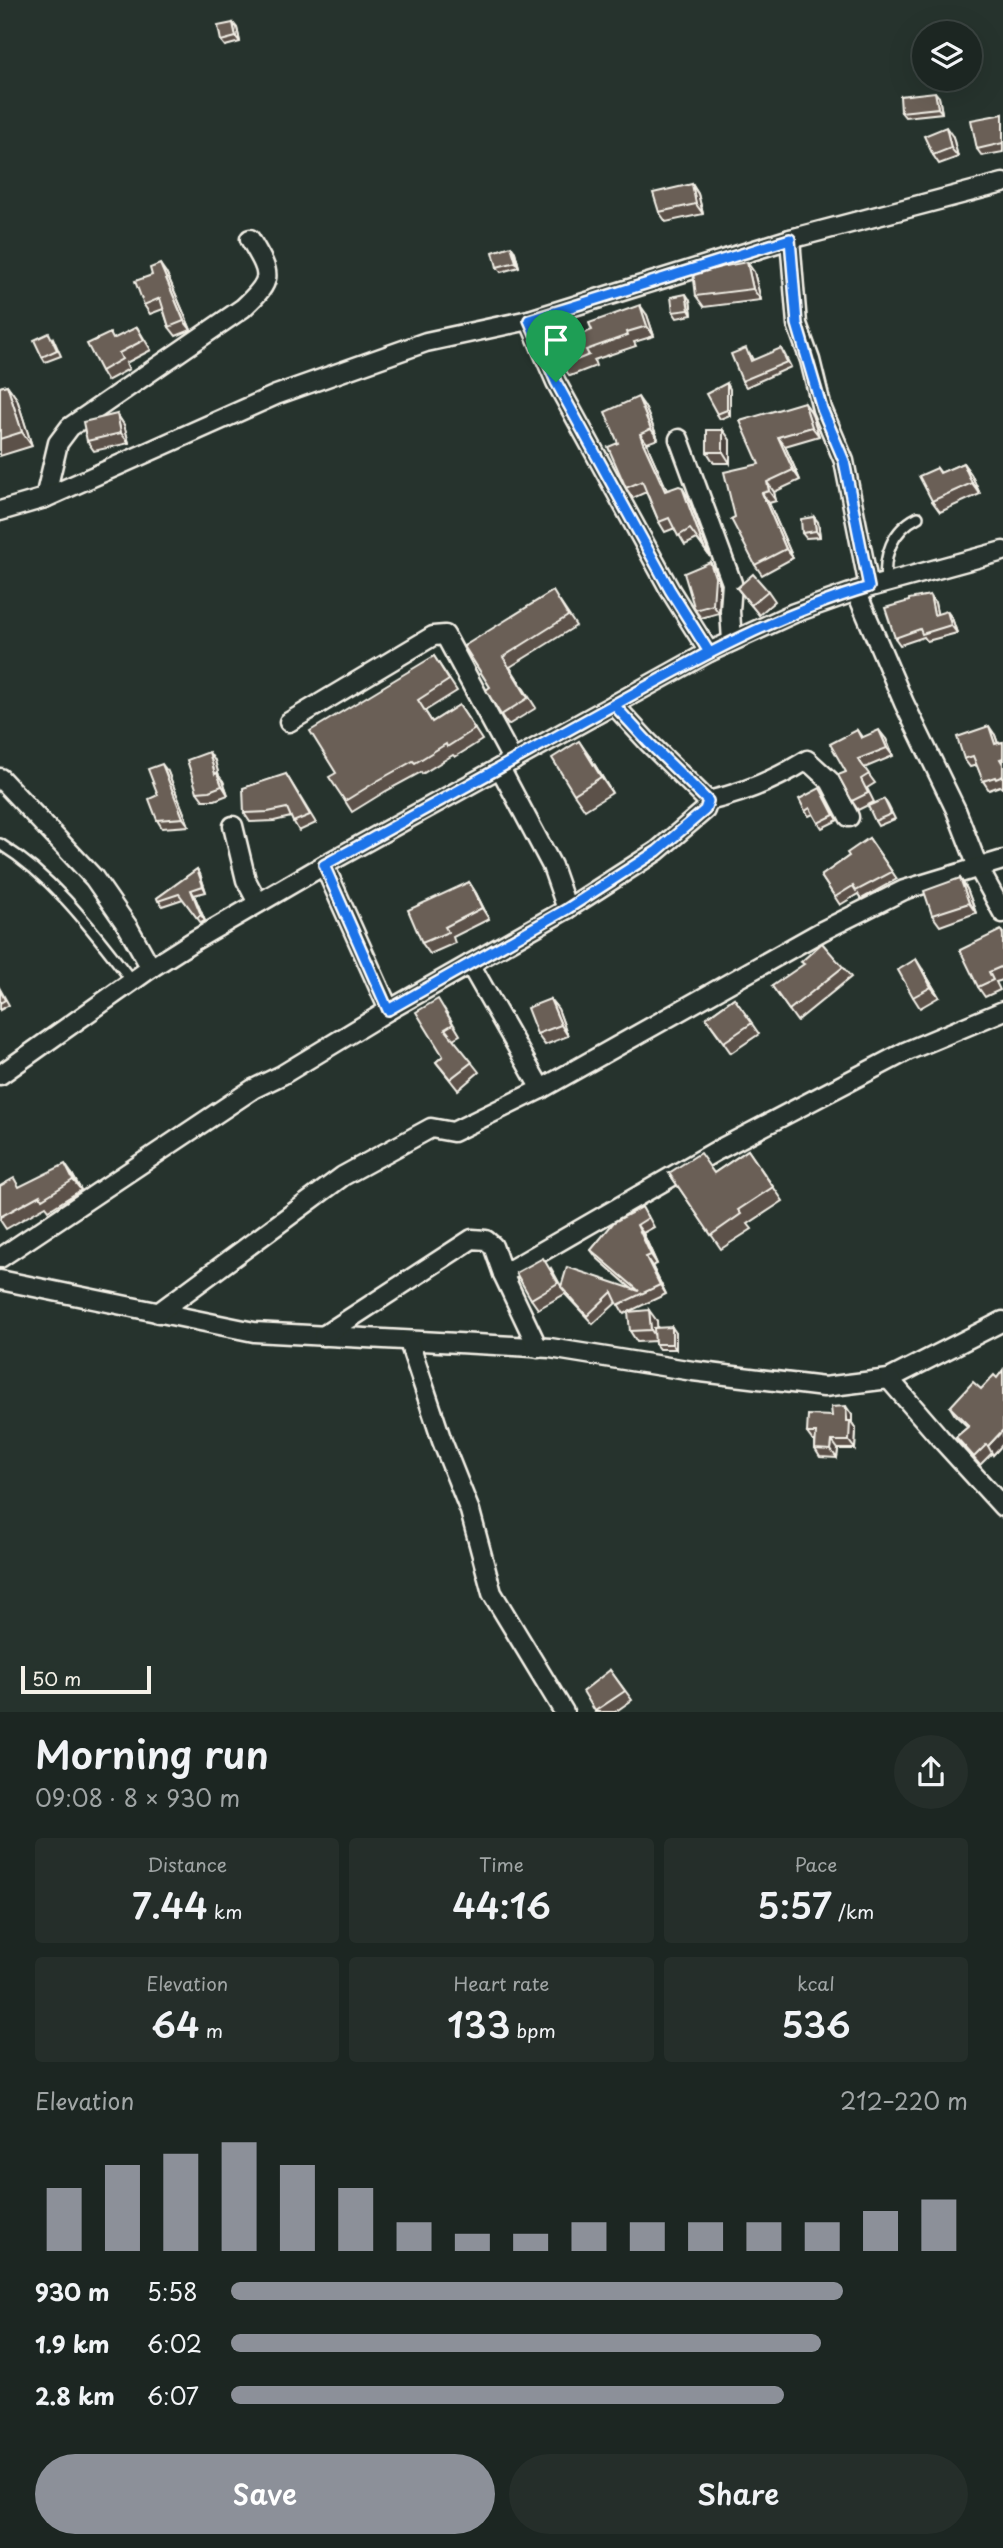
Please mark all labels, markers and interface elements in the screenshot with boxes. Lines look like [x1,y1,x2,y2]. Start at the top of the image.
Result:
map controls [912,21,982,91]
button: layers [912,21,982,91]
pin [526,310,586,382]
icon: arrive [537,321,575,359]
scale bar [21,1662,150,1694]
text: 50 m [32,1664,81,1692]
text: Morning run [35,1725,269,1782]
button: share [894,1735,968,1809]
text: 09:08 · 8 × 930 m [35,1780,240,1815]
text: Distance [147,1850,227,1878]
text: Time [479,1850,524,1878]
text: Pace [794,1850,837,1878]
text: 7.44 [132,1878,208,1931]
text: 44:16 [452,1878,551,1931]
text: 5:57 [757,1878,832,1931]
text: km [208,1897,242,1925]
text: /km [832,1897,874,1925]
text: Elevation [146,1969,228,1997]
text: Heart rate [454,1969,549,1997]
text: kcal [797,1969,835,1997]
text: 64 [151,1997,200,2050]
text: 133 [447,1997,510,2050]
text: 536 [781,1997,851,2050]
text: m [200,2016,223,2044]
text: bpm [510,2016,556,2044]
text: Elevation [35,2083,134,2118]
text: 212–220 m [840,2083,968,2118]
text: 930 m [35,2274,110,2309]
text: 5:58 [147,2274,198,2309]
text: 1.9 km [35,2326,109,2361]
text: 6:02 [147,2326,202,2361]
text: 2.8 km [35,2378,115,2413]
text: 6:07 [147,2378,199,2413]
button: Save [35,2454,495,2534]
button: Share [509,2454,968,2534]

